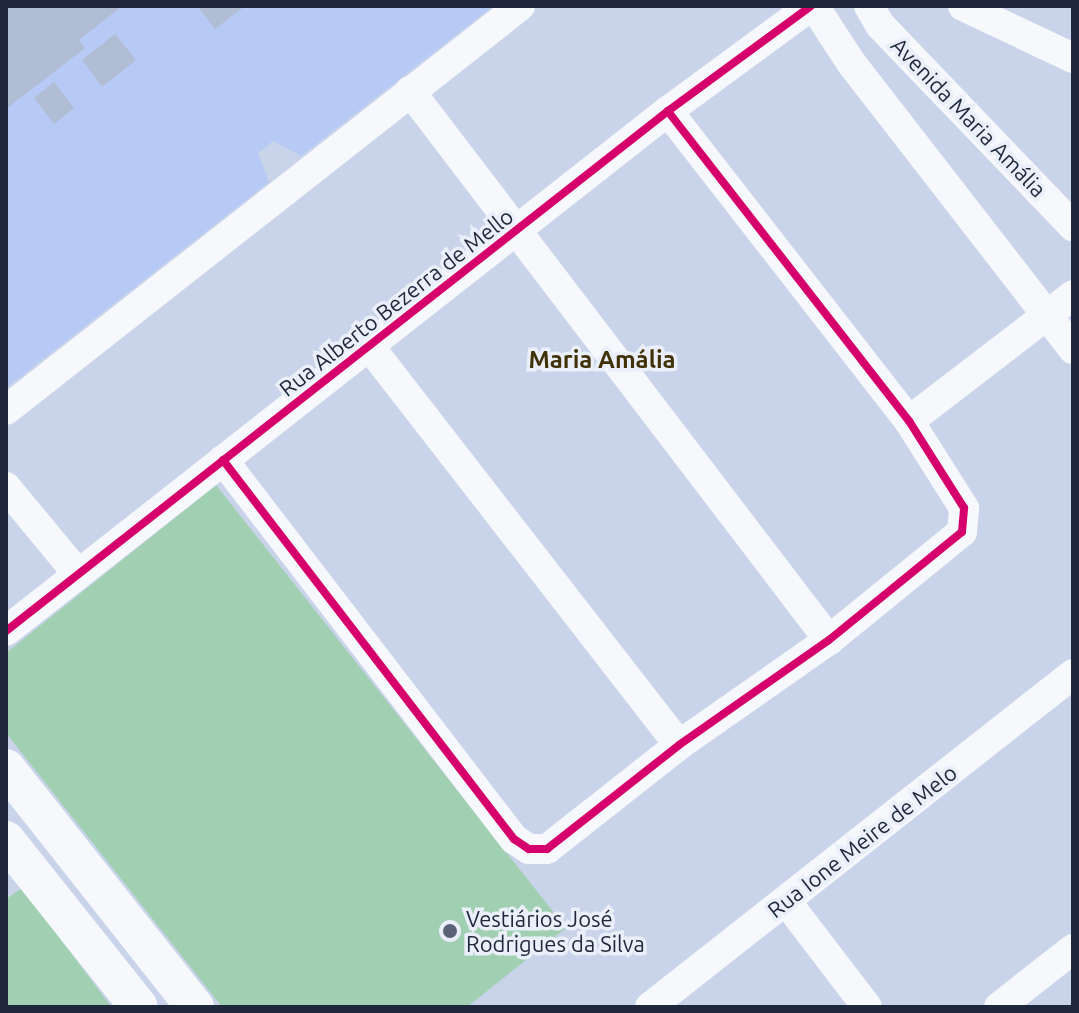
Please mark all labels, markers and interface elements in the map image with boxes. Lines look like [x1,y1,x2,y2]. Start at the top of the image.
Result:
street label: Avenida Maria Amália [886,32,1052,202]
street label: Rua Alberto Bezerra de Mello [274,203,518,401]
district label: Maria Amália [528,346,676,374]
street label: Rua Ione Meire de Melo [762,759,962,923]
place label: Vestiários José Rodrigues da Silva [466,905,645,956]
marker: Vestiários José Rodrigues da Silva [441,922,459,940]

